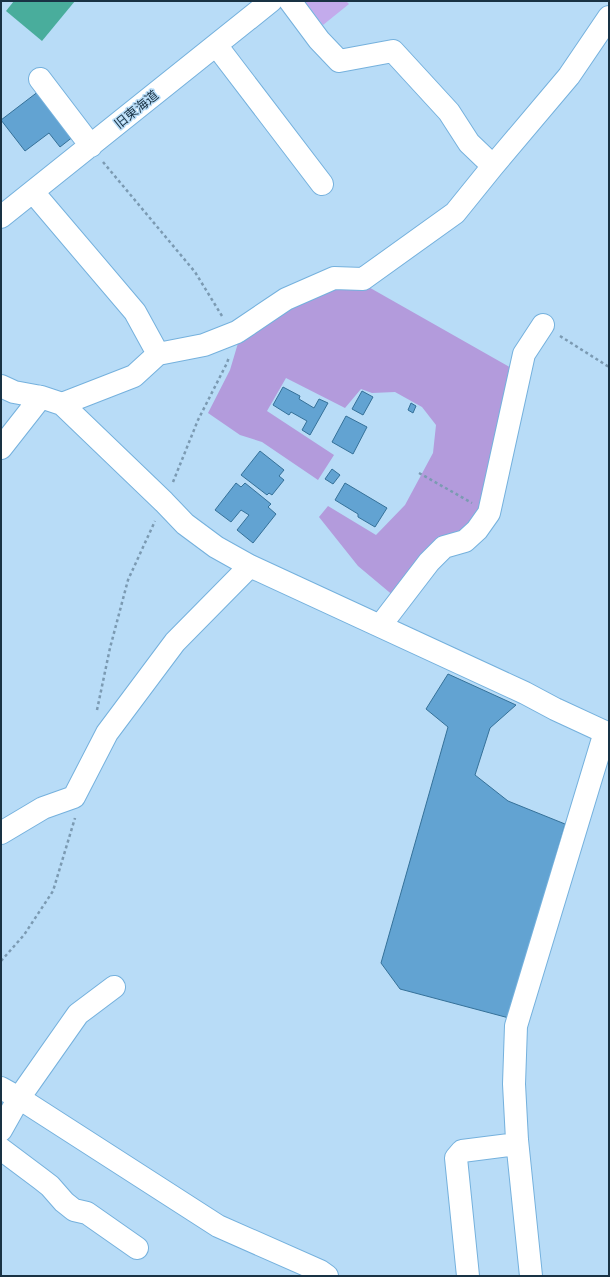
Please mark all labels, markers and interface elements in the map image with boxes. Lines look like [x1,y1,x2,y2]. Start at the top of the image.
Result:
street label: 旧東海道 [110,86,163,133]

